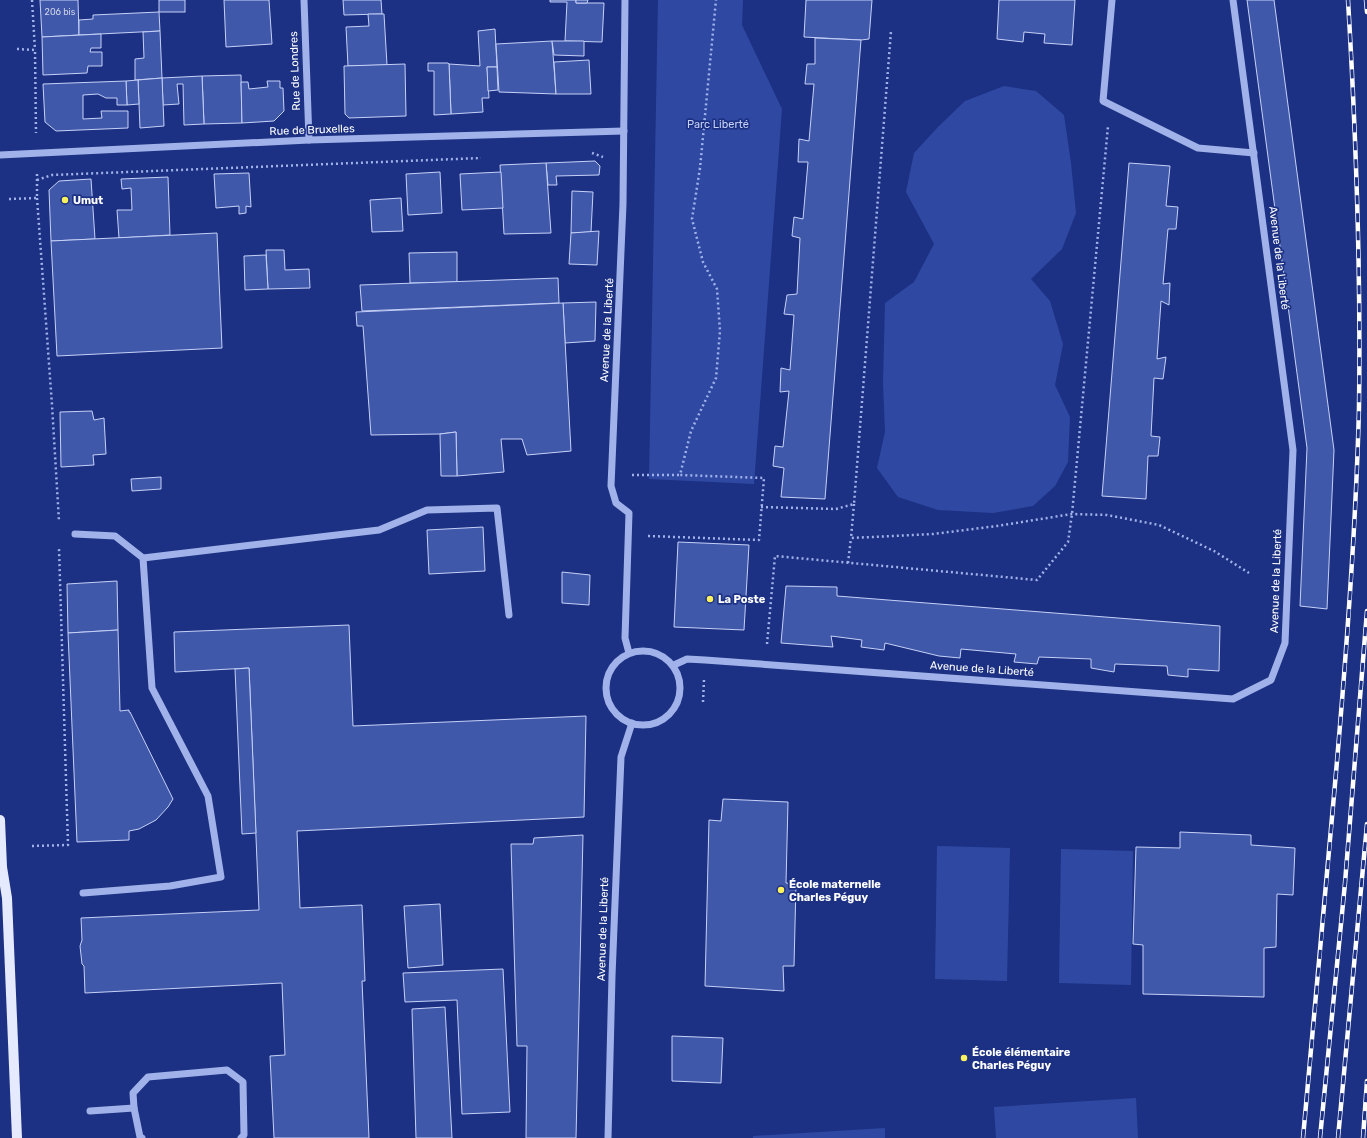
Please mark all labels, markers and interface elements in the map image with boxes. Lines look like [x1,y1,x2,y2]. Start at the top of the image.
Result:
house number: 206 bis [45,7,76,17]
street label: Rue de Londres [287,31,303,111]
park label: Parc Liberté [687,118,749,131]
street label: Rue de Bruxelles [269,122,355,138]
place label: Umut [73,194,103,207]
marker: Umut [60,195,70,205]
street label: Avenue de la Liberté [1266,205,1292,311]
street label: Avenue de la Liberté [598,278,616,382]
street label: Avenue de la Liberté [1268,529,1284,633]
place label: La Poste [718,593,766,606]
marker: La Poste [705,594,715,604]
street label: Avenue de la Liberté [930,659,1034,679]
street label: Avenue de la Liberté [595,877,611,981]
place label: École maternelle Charles Péguy [789,878,881,904]
marker: École maternelle Charles Péguy [776,885,786,895]
place label: École élémentaire Charles Péguy [972,1046,1071,1072]
marker: École élémentaire Charles Péguy [959,1053,969,1063]

